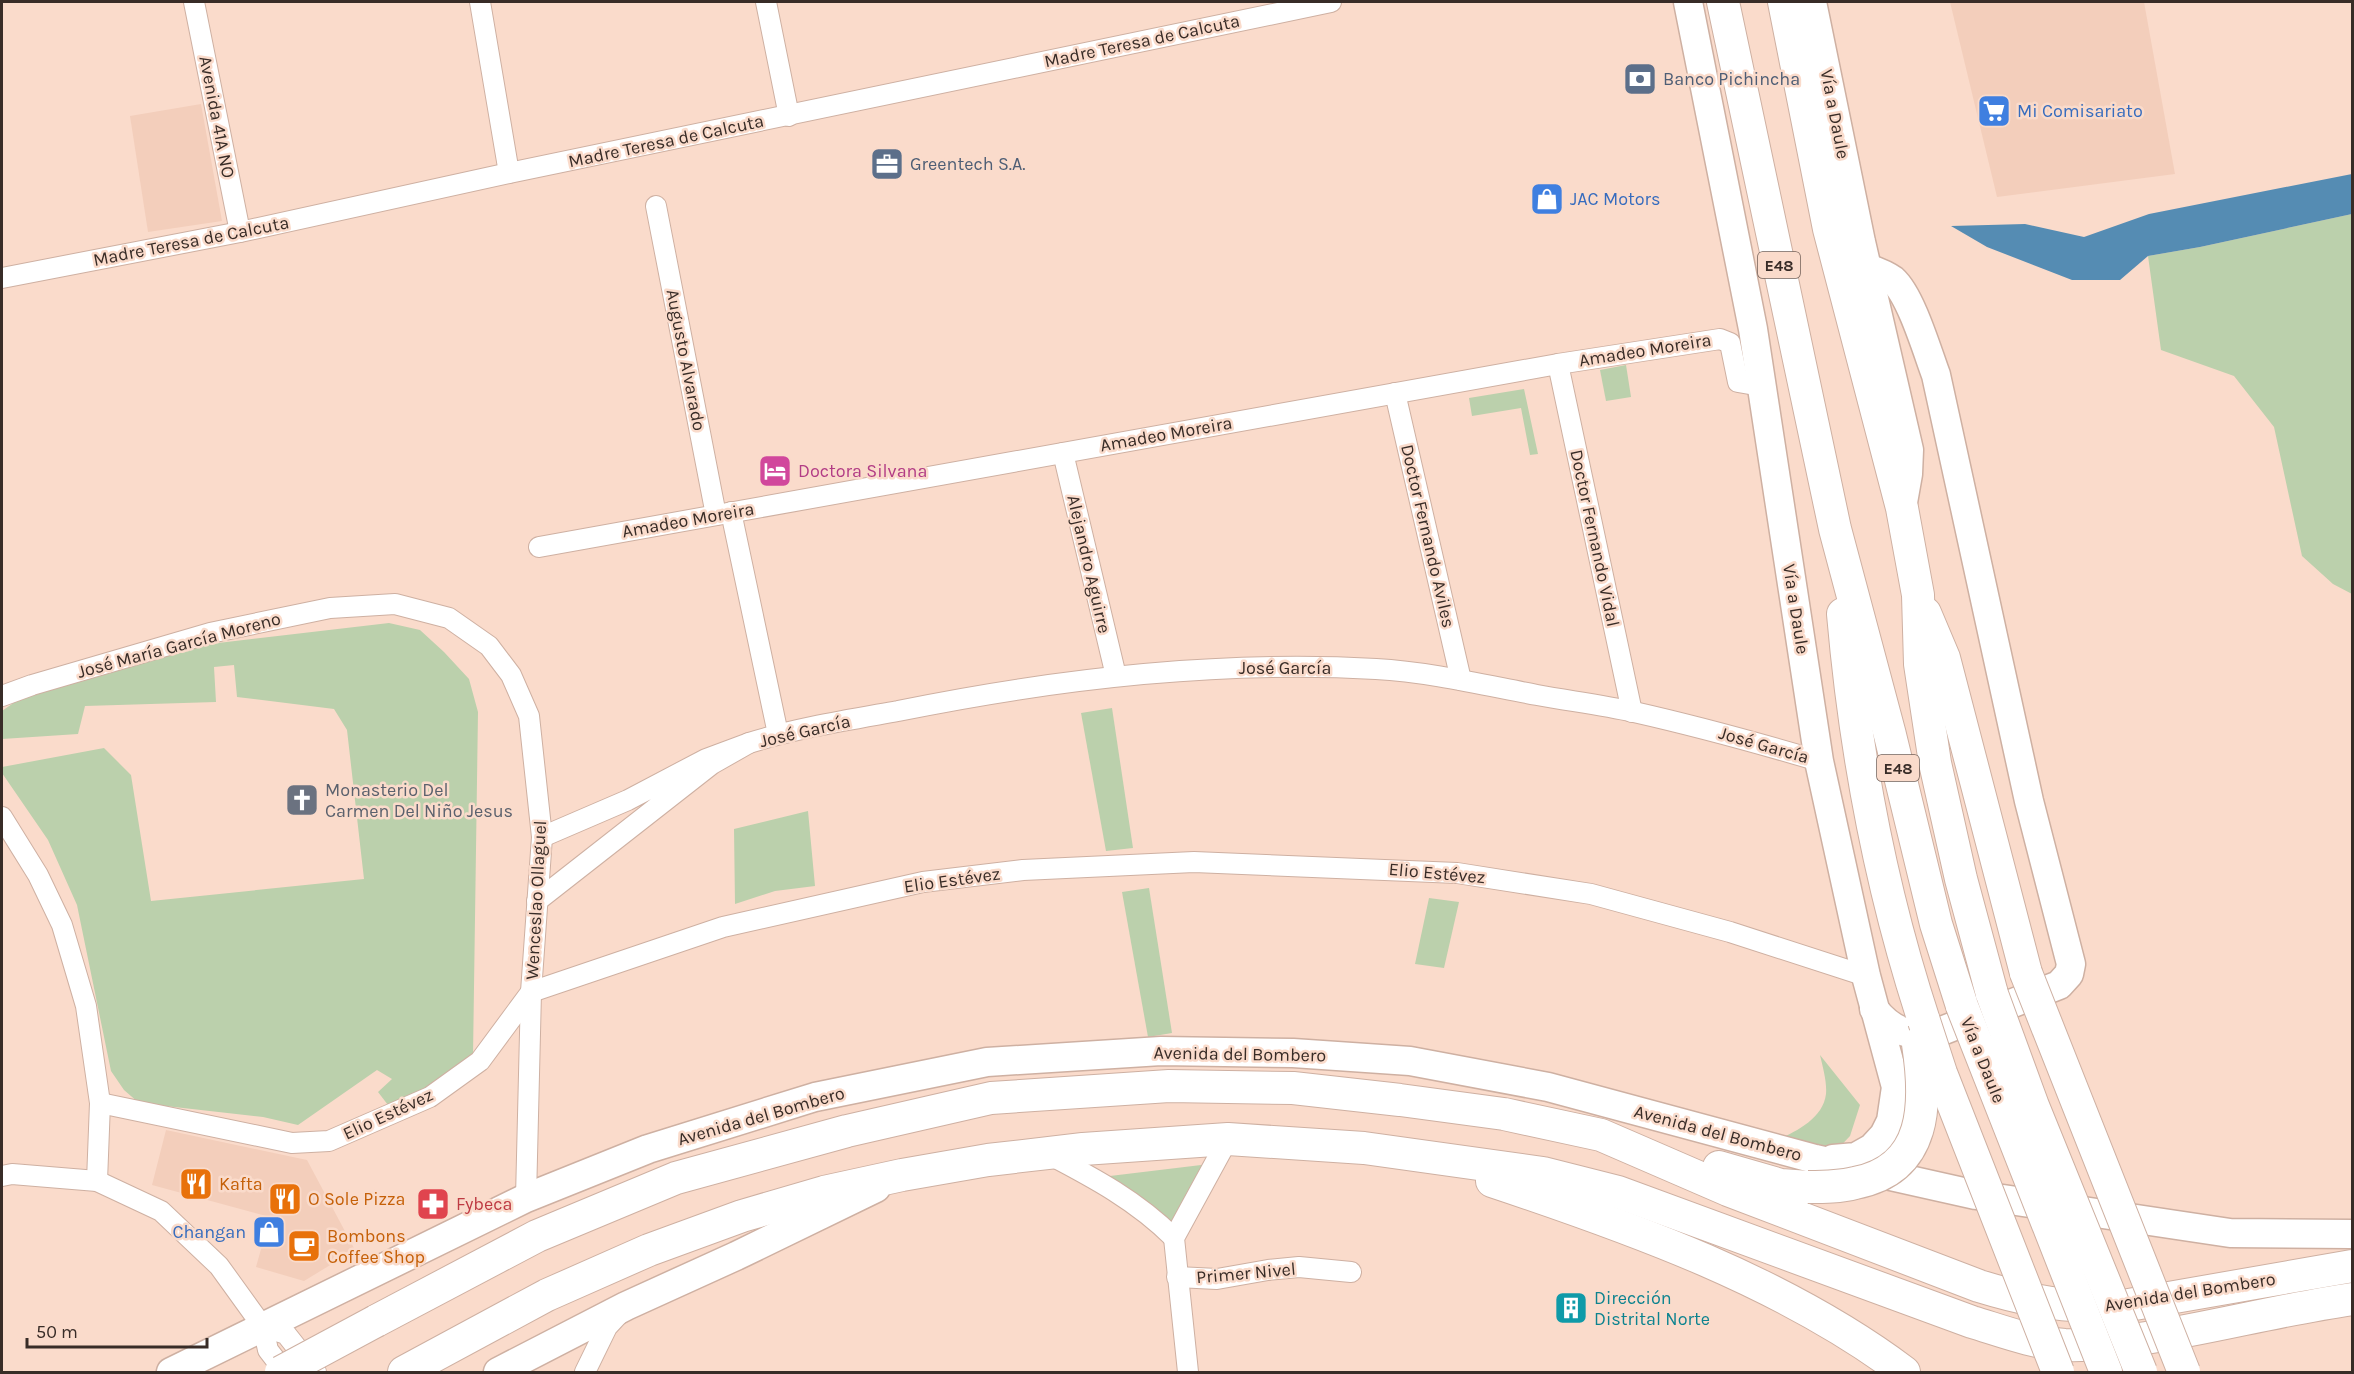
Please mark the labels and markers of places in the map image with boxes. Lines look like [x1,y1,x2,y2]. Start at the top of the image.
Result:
bank icon: Banco Pichincha [1622,61,1658,97]
place label: Banco Pichincha [1663,68,1800,90]
supermarket icon: Mi Comisariato [1976,93,2012,129]
place label: Mi Comisariato [2017,100,2143,122]
office icon: Greentech S.A. [869,146,905,182]
place label: Greentech S.A. [910,153,1026,175]
shop icon: JAC Motors [1529,181,1565,217]
place label: JAC Motors [1570,188,1661,210]
hotel icon: Doctora Silvana [757,453,793,489]
place label: Doctora Silvana [798,460,927,482]
place label: Monasterio Del Carmen Del Niño Jesus [325,779,513,822]
church icon: Monasterio Del Carmen Del Niño Jesus [284,782,320,818]
restaurant icon: Kafta [178,1166,214,1202]
place label: Kafta [219,1173,263,1195]
restaurant icon: O Sole Pizza [267,1181,303,1217]
pharmacy icon: Fybeca [415,1186,451,1222]
place label: O Sole Pizza [308,1188,406,1210]
place label: Fybeca [456,1193,512,1215]
shop icon: Changan [251,1214,287,1250]
place label: Changan [172,1221,246,1243]
place label: Bombons Coffee Shop [327,1225,425,1268]
cafe icon: Bombons Coffee Shop [286,1228,322,1264]
place label: Dirección Distrital Norte [1594,1287,1710,1330]
building icon: Dirección Distrital Norte [1553,1290,1589,1326]

